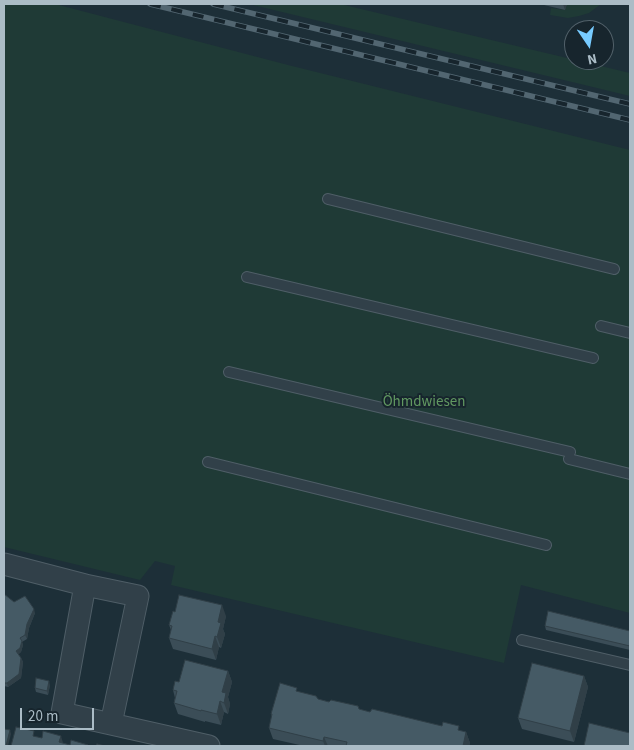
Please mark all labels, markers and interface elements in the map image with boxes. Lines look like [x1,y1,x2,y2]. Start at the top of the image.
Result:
north arrow [564,20,614,70]
text: N [585,48,599,69]
park label: Öhmdwiesen [383,394,465,412]
scale bar [22,698,96,730]
text: 20 m [28,706,58,727]

